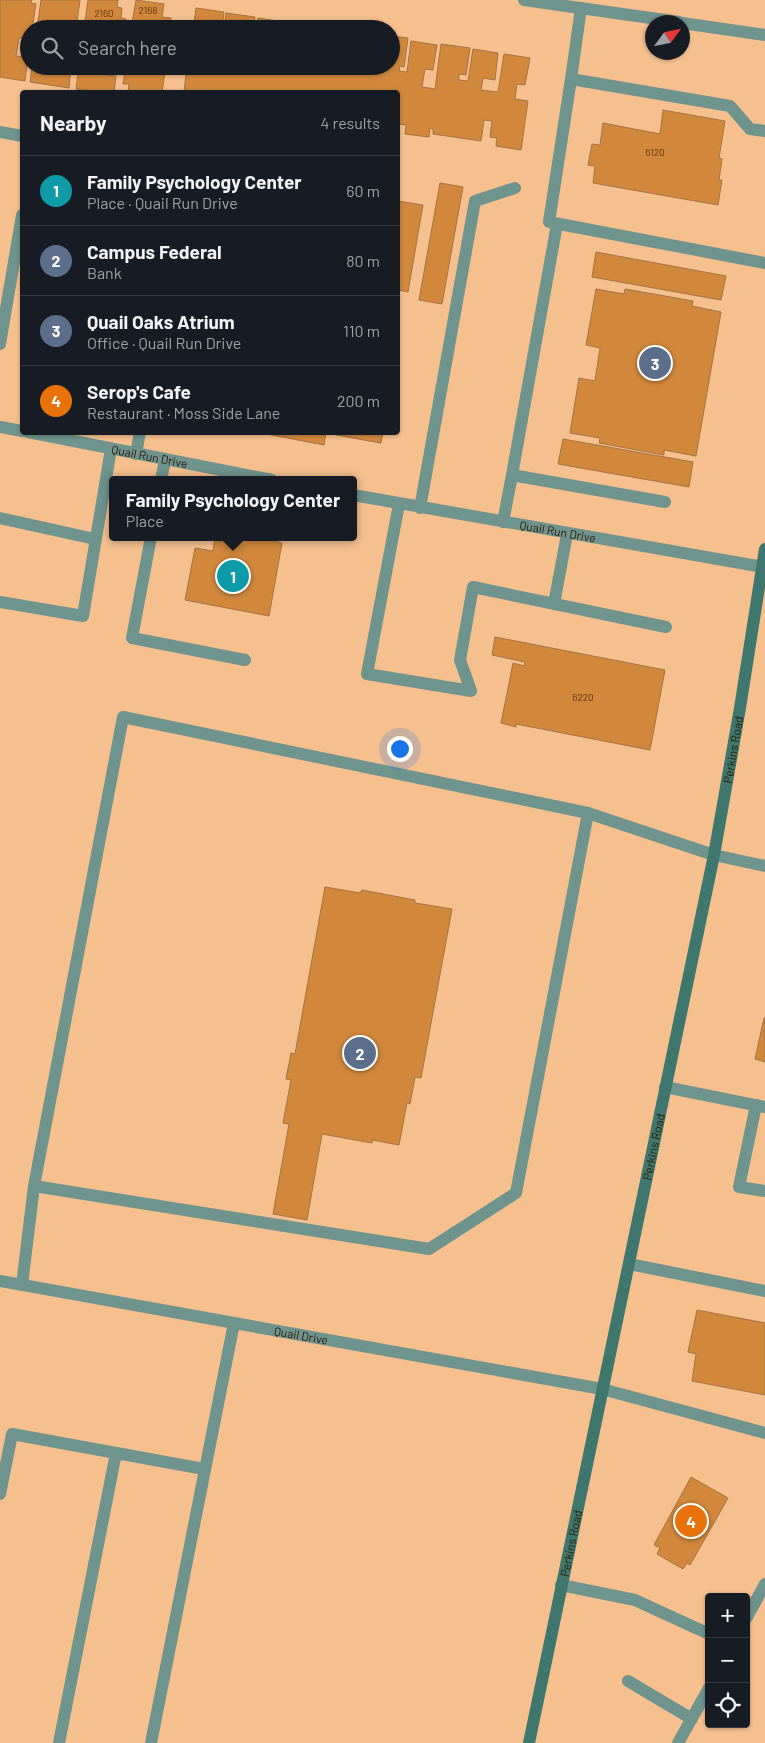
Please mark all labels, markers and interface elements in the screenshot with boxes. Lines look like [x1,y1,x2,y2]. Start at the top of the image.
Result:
house number: 2168 [138,4,158,16]
house number: 2160 [94,7,114,19]
north arrow [645,15,690,60]
search box [20,20,400,75]
icon: search [38,34,66,62]
text: Search here [78,36,177,59]
text: Nearby [40,110,106,135]
text: 4 results [320,113,380,132]
house number: 6120 [645,146,665,158]
text: Family Psychology Center [87,170,302,193]
text: 1 [53,181,59,200]
text: 60 m [346,181,380,200]
text: Place · Quail Run Drive [87,193,238,212]
text: Campus Federal [87,240,222,263]
text: 2 [52,251,60,270]
text: 80 m [346,251,380,270]
text: Bank [87,263,122,282]
text: Quail Oaks Atrium [87,310,235,333]
text: 3 [52,321,60,340]
text: 110 m [343,321,380,340]
text: Office · Quail Run Drive [87,333,241,352]
pin: 3 [639,344,671,382]
text: Serop's Cafe [87,380,191,403]
text: 4 [51,391,61,410]
text: 200 m [337,391,380,410]
text: Restaurant · Moss Side Lane [87,403,280,422]
street label: Quail Run Drive [110,442,189,470]
popup [109,476,357,541]
text: Family Psychology Center [126,488,340,511]
text: Place [126,511,164,530]
street label: Quail Run Drive [519,517,597,545]
pin: 1 [217,557,249,595]
house number: 6220 [572,691,594,703]
street label: Perkins Road [720,715,745,784]
your location [387,736,413,762]
pin: 2 [344,1034,376,1072]
street label: Perkins Road [639,1112,667,1181]
street label: Quail Drive [273,1323,329,1347]
pin: 4 [675,1502,707,1540]
street label: Perkins Road [557,1509,584,1578]
map controls [705,1593,750,1728]
button: + [705,1593,750,1638]
button: − [705,1638,750,1683]
button: locate [705,1683,750,1728]

